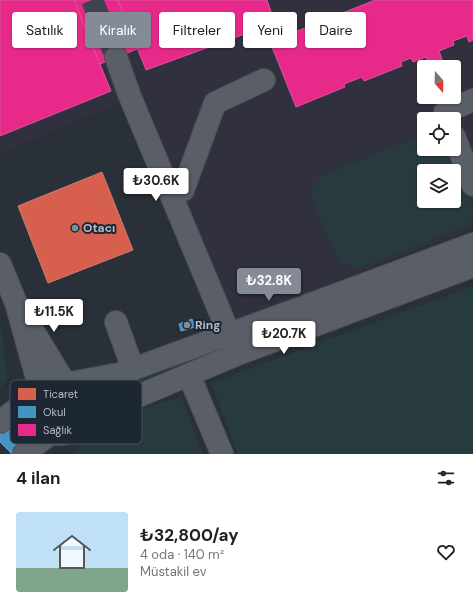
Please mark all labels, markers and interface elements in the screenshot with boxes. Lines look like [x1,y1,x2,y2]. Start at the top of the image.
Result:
chip: Satılık [12,12,77,48]
chip: Kiralık [85,12,151,48]
chip: Filtreler [159,12,235,48]
chip: Yeni [243,12,297,48]
chip: Daire [305,12,366,48]
north arrow [417,60,461,104]
map controls [417,60,461,208]
button: locate [417,112,461,156]
button: layers [417,164,461,208]
pin: ₺30.6K [123,168,189,202]
text: ₺30.6K [133,172,179,189]
place label: Otacı [83,220,115,236]
marker: Otacı [70,223,80,233]
pin: ₺32.8K [236,268,302,302]
text: ₺32.8K [246,272,292,289]
pin: ₺11.5K [21,299,87,333]
text: ₺11.5K [34,303,74,320]
place label: Ring [195,317,220,333]
marker: Ring [182,320,192,330]
pin: ₺20.7K [251,321,317,355]
text: ₺20.7K [261,325,307,342]
legend [10,380,142,444]
text: Ticaret [43,387,78,401]
text: Okul [43,405,66,419]
text: Sağlık [43,423,72,437]
text: 4 ilan [16,467,61,489]
icon: filters [435,467,457,489]
text: ₺32,800/ay [140,524,239,546]
icon: home [48,528,96,576]
icon: heart [435,541,457,563]
text: 4 oda · 140 m² [140,546,224,563]
text: Müstakil ev [140,563,207,580]

